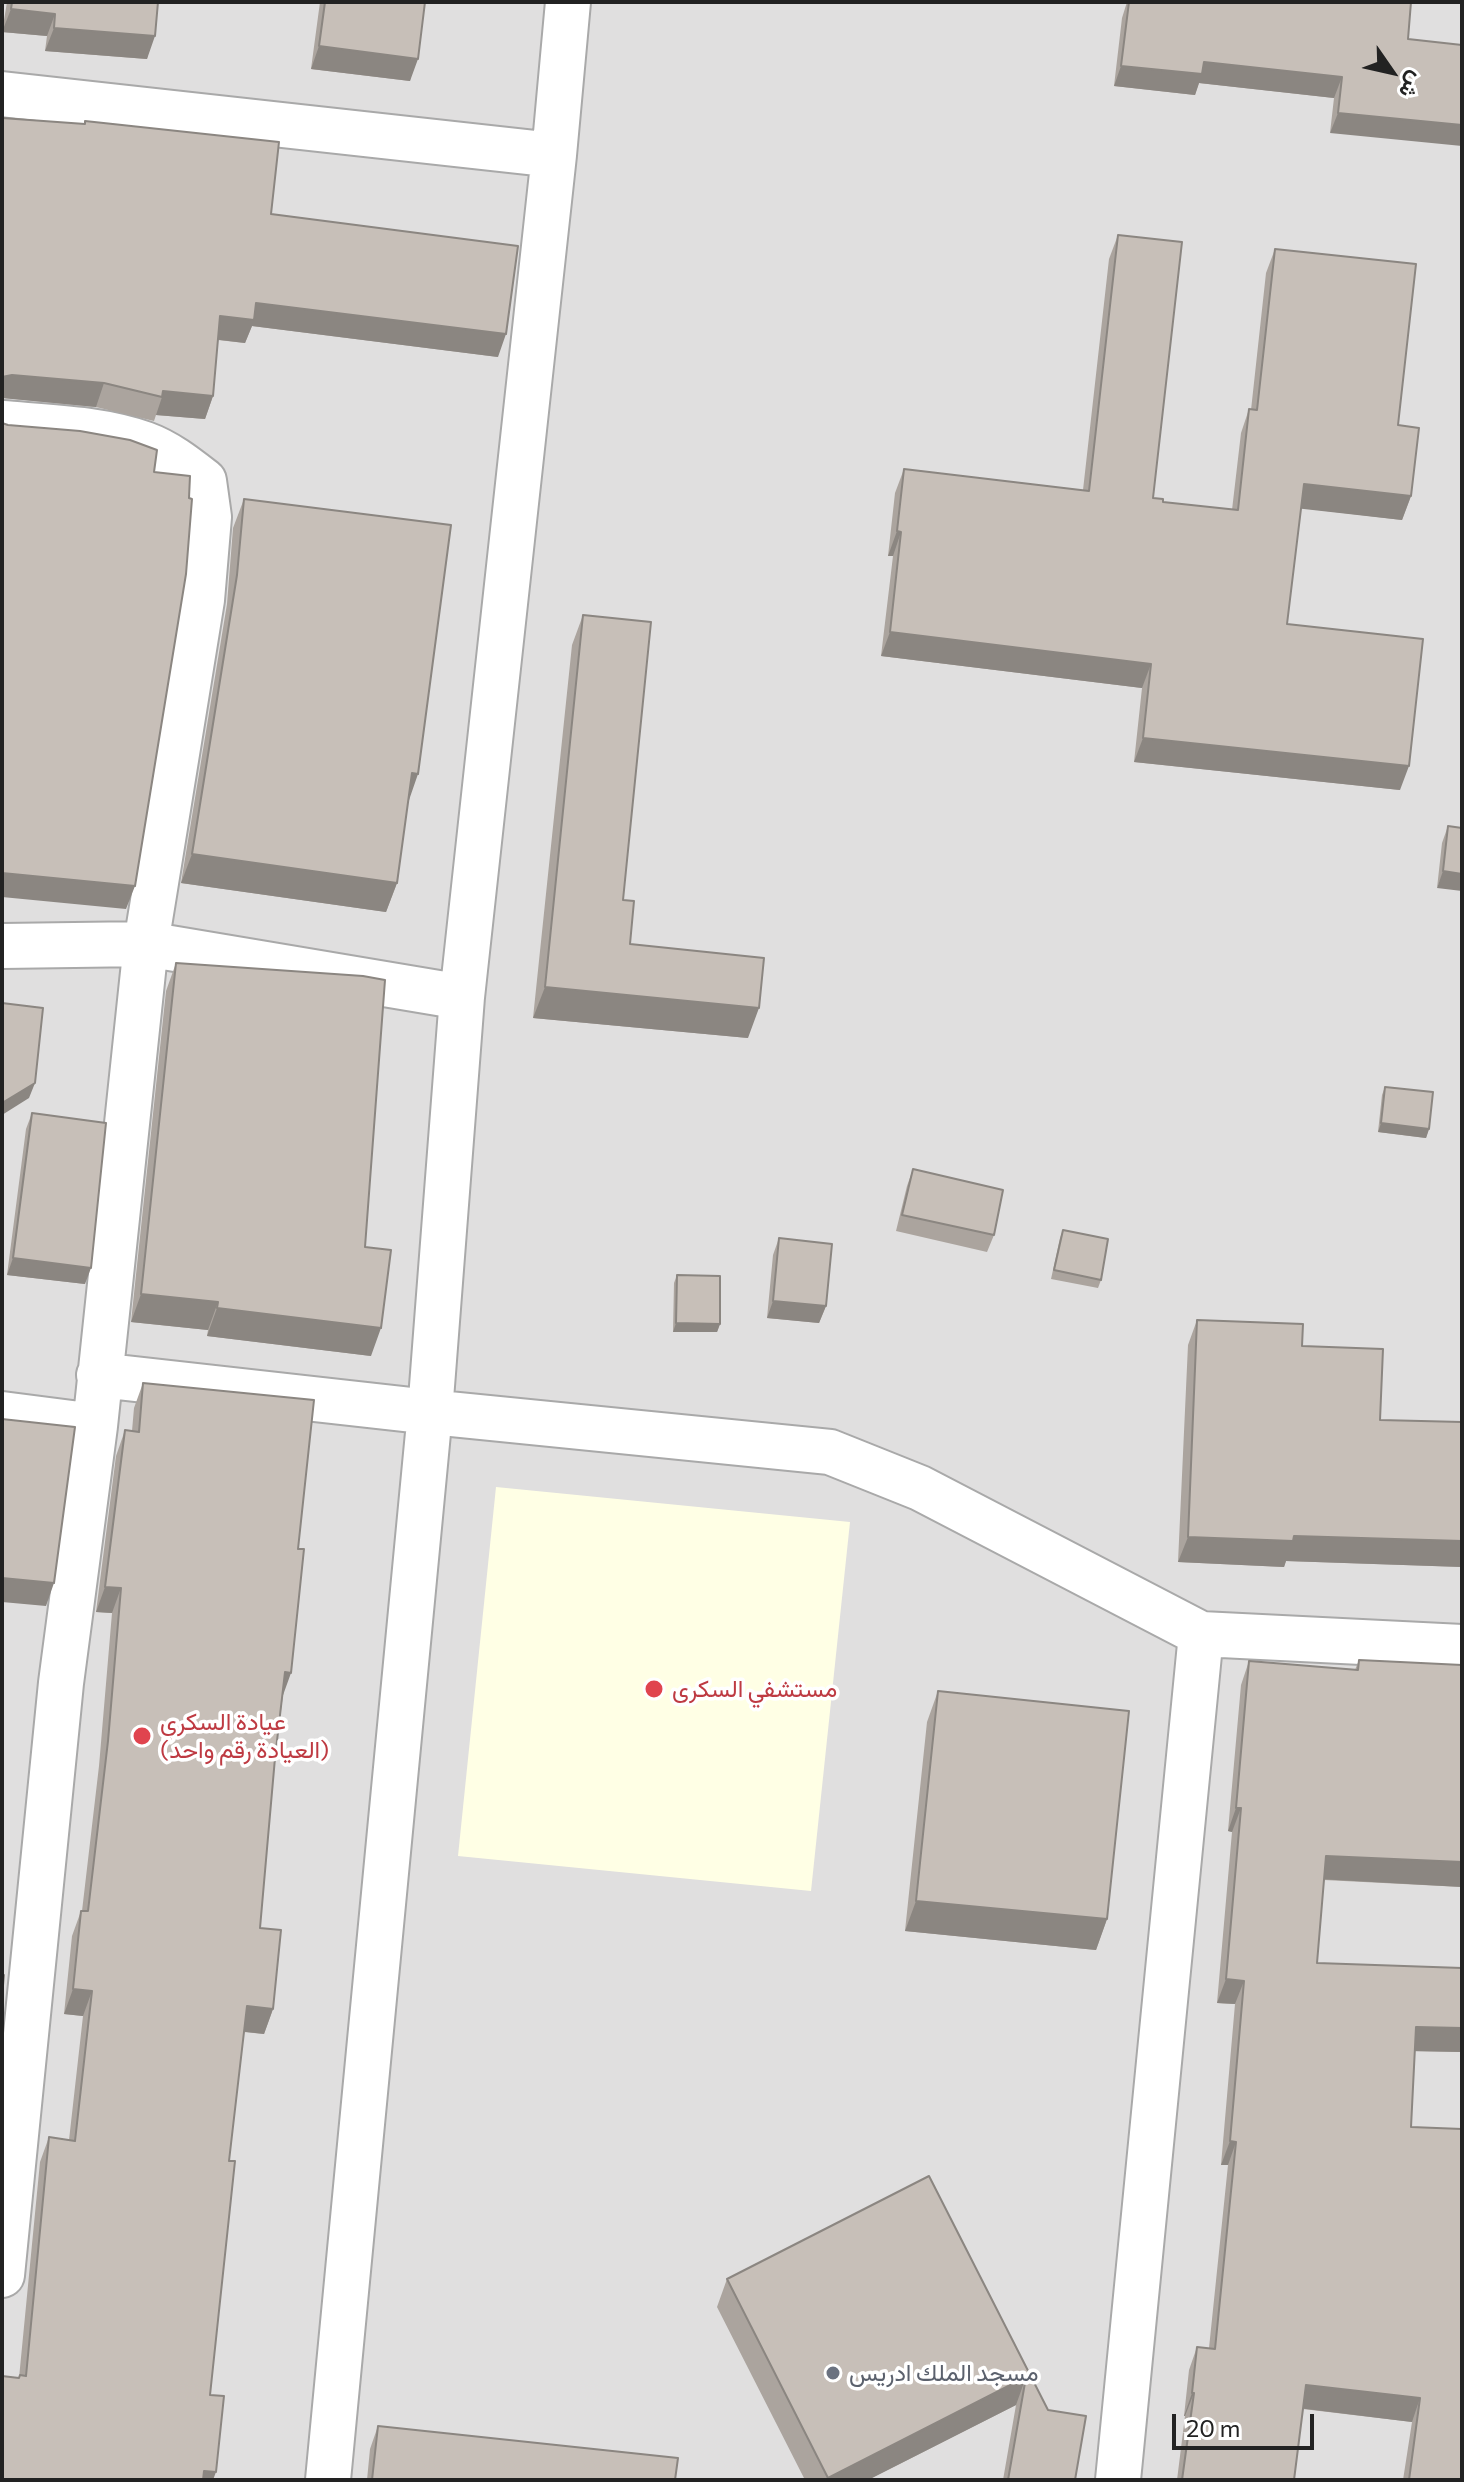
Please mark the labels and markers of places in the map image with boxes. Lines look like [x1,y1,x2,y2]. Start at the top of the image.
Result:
place label: مستشفي السكرى [672,1675,837,1703]
marker: مستشفي السكرى [643,1678,665,1700]
place label: عيادة السكري (العيادة رقم واحد) [160,1708,329,1764]
marker: عيادة السكري (العيادة رقم واحد) [131,1725,153,1747]
place label: مسجد الملك ادريس [849,2359,1038,2387]
marker: مسجد الملك ادريس [824,2364,842,2382]

